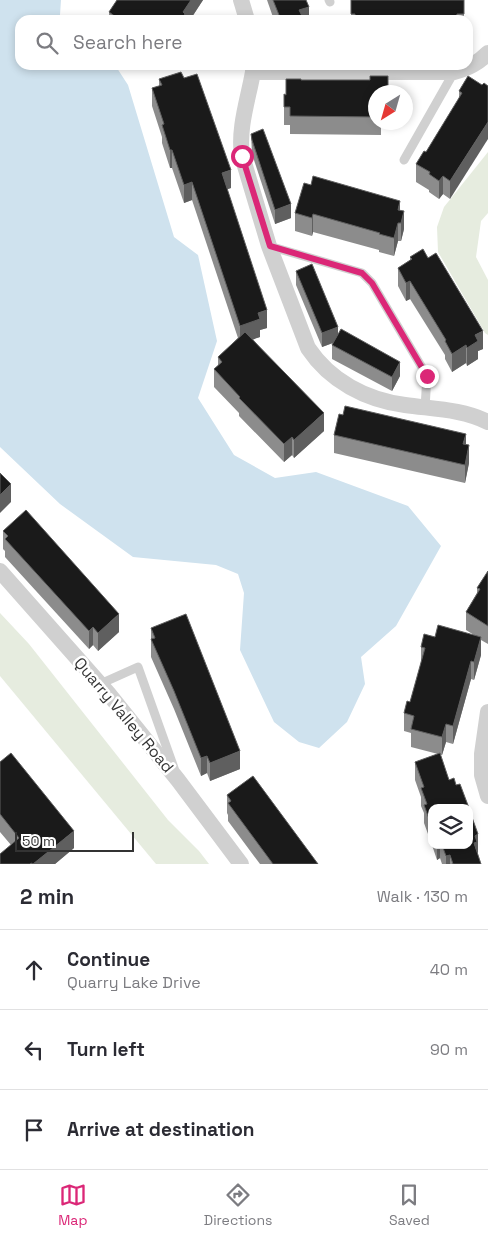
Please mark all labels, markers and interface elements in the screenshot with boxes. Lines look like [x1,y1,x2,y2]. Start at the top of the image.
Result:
search box [15,15,473,70]
icon: search [33,29,61,57]
text: Search here [73,30,183,55]
north arrow [368,85,413,130]
route start [231,145,254,168]
route end [416,365,439,388]
street label: Quarry Valley Road [70,653,178,777]
map controls [428,804,473,849]
button: layers [428,804,473,849]
scale bar [15,829,134,852]
text: 50 m [22,832,55,850]
text: 2 min [20,883,74,910]
text: Walk · 130 m [377,886,468,907]
text: Continue [67,947,150,972]
icon: ahead [20,956,48,984]
text: 40 m [430,959,468,980]
text: Quarry Lake Drive [67,972,201,993]
icon: left [20,1036,48,1064]
text: Turn left [67,1037,145,1062]
text: 90 m [430,1039,468,1060]
icon: arrive [20,1116,48,1144]
text: Arrive at destination [67,1117,255,1142]
tab: Map [58,1181,87,1229]
tab: Directions [204,1181,272,1229]
tab: Saved [389,1181,430,1229]

